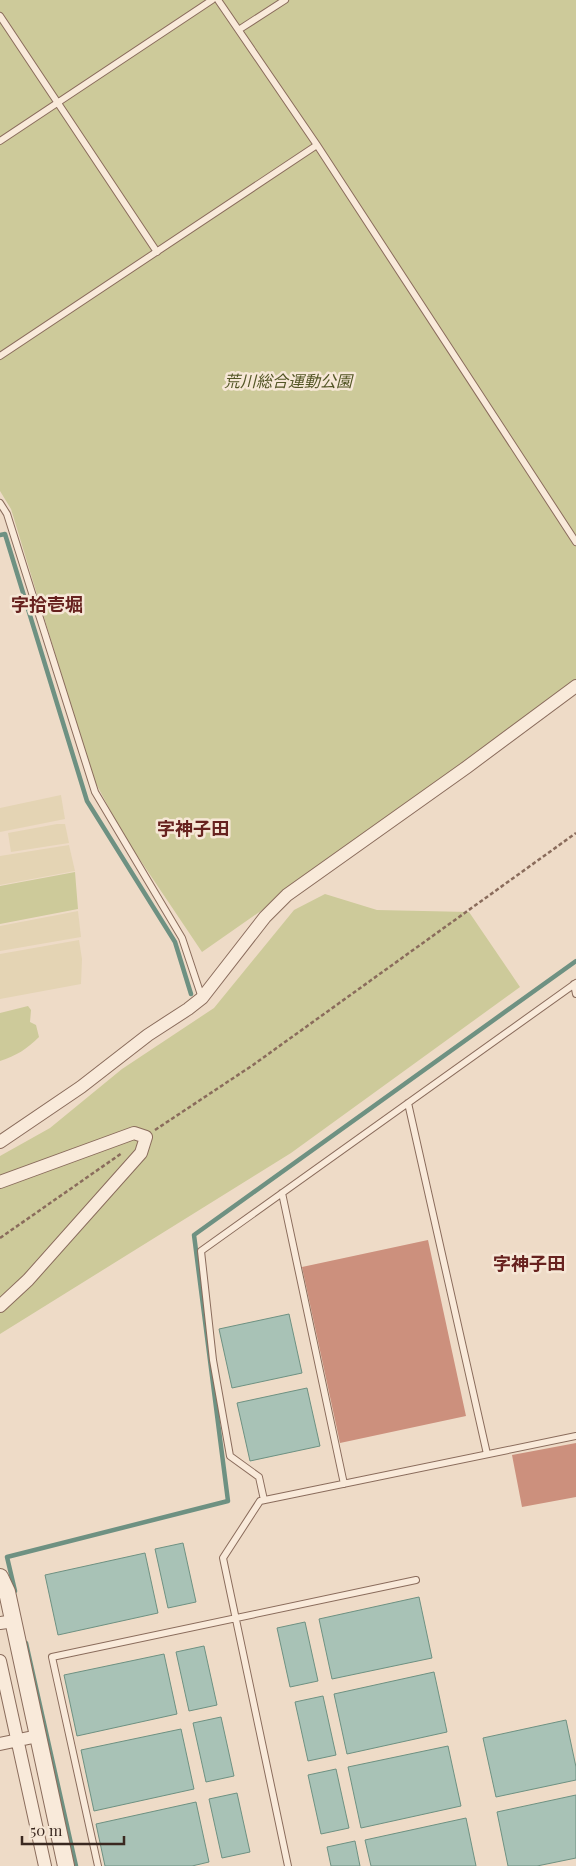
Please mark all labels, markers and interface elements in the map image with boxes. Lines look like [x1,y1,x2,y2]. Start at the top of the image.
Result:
park label: 荒川総合運動公園 [224,370,354,391]
district label: 字拾壱堀 [11,592,83,616]
district label: 字神子田 [157,816,229,840]
district label: 字神子田 [493,1251,565,1275]
scale bar [22,1814,125,1846]
text: 50 m [30,1820,63,1840]

